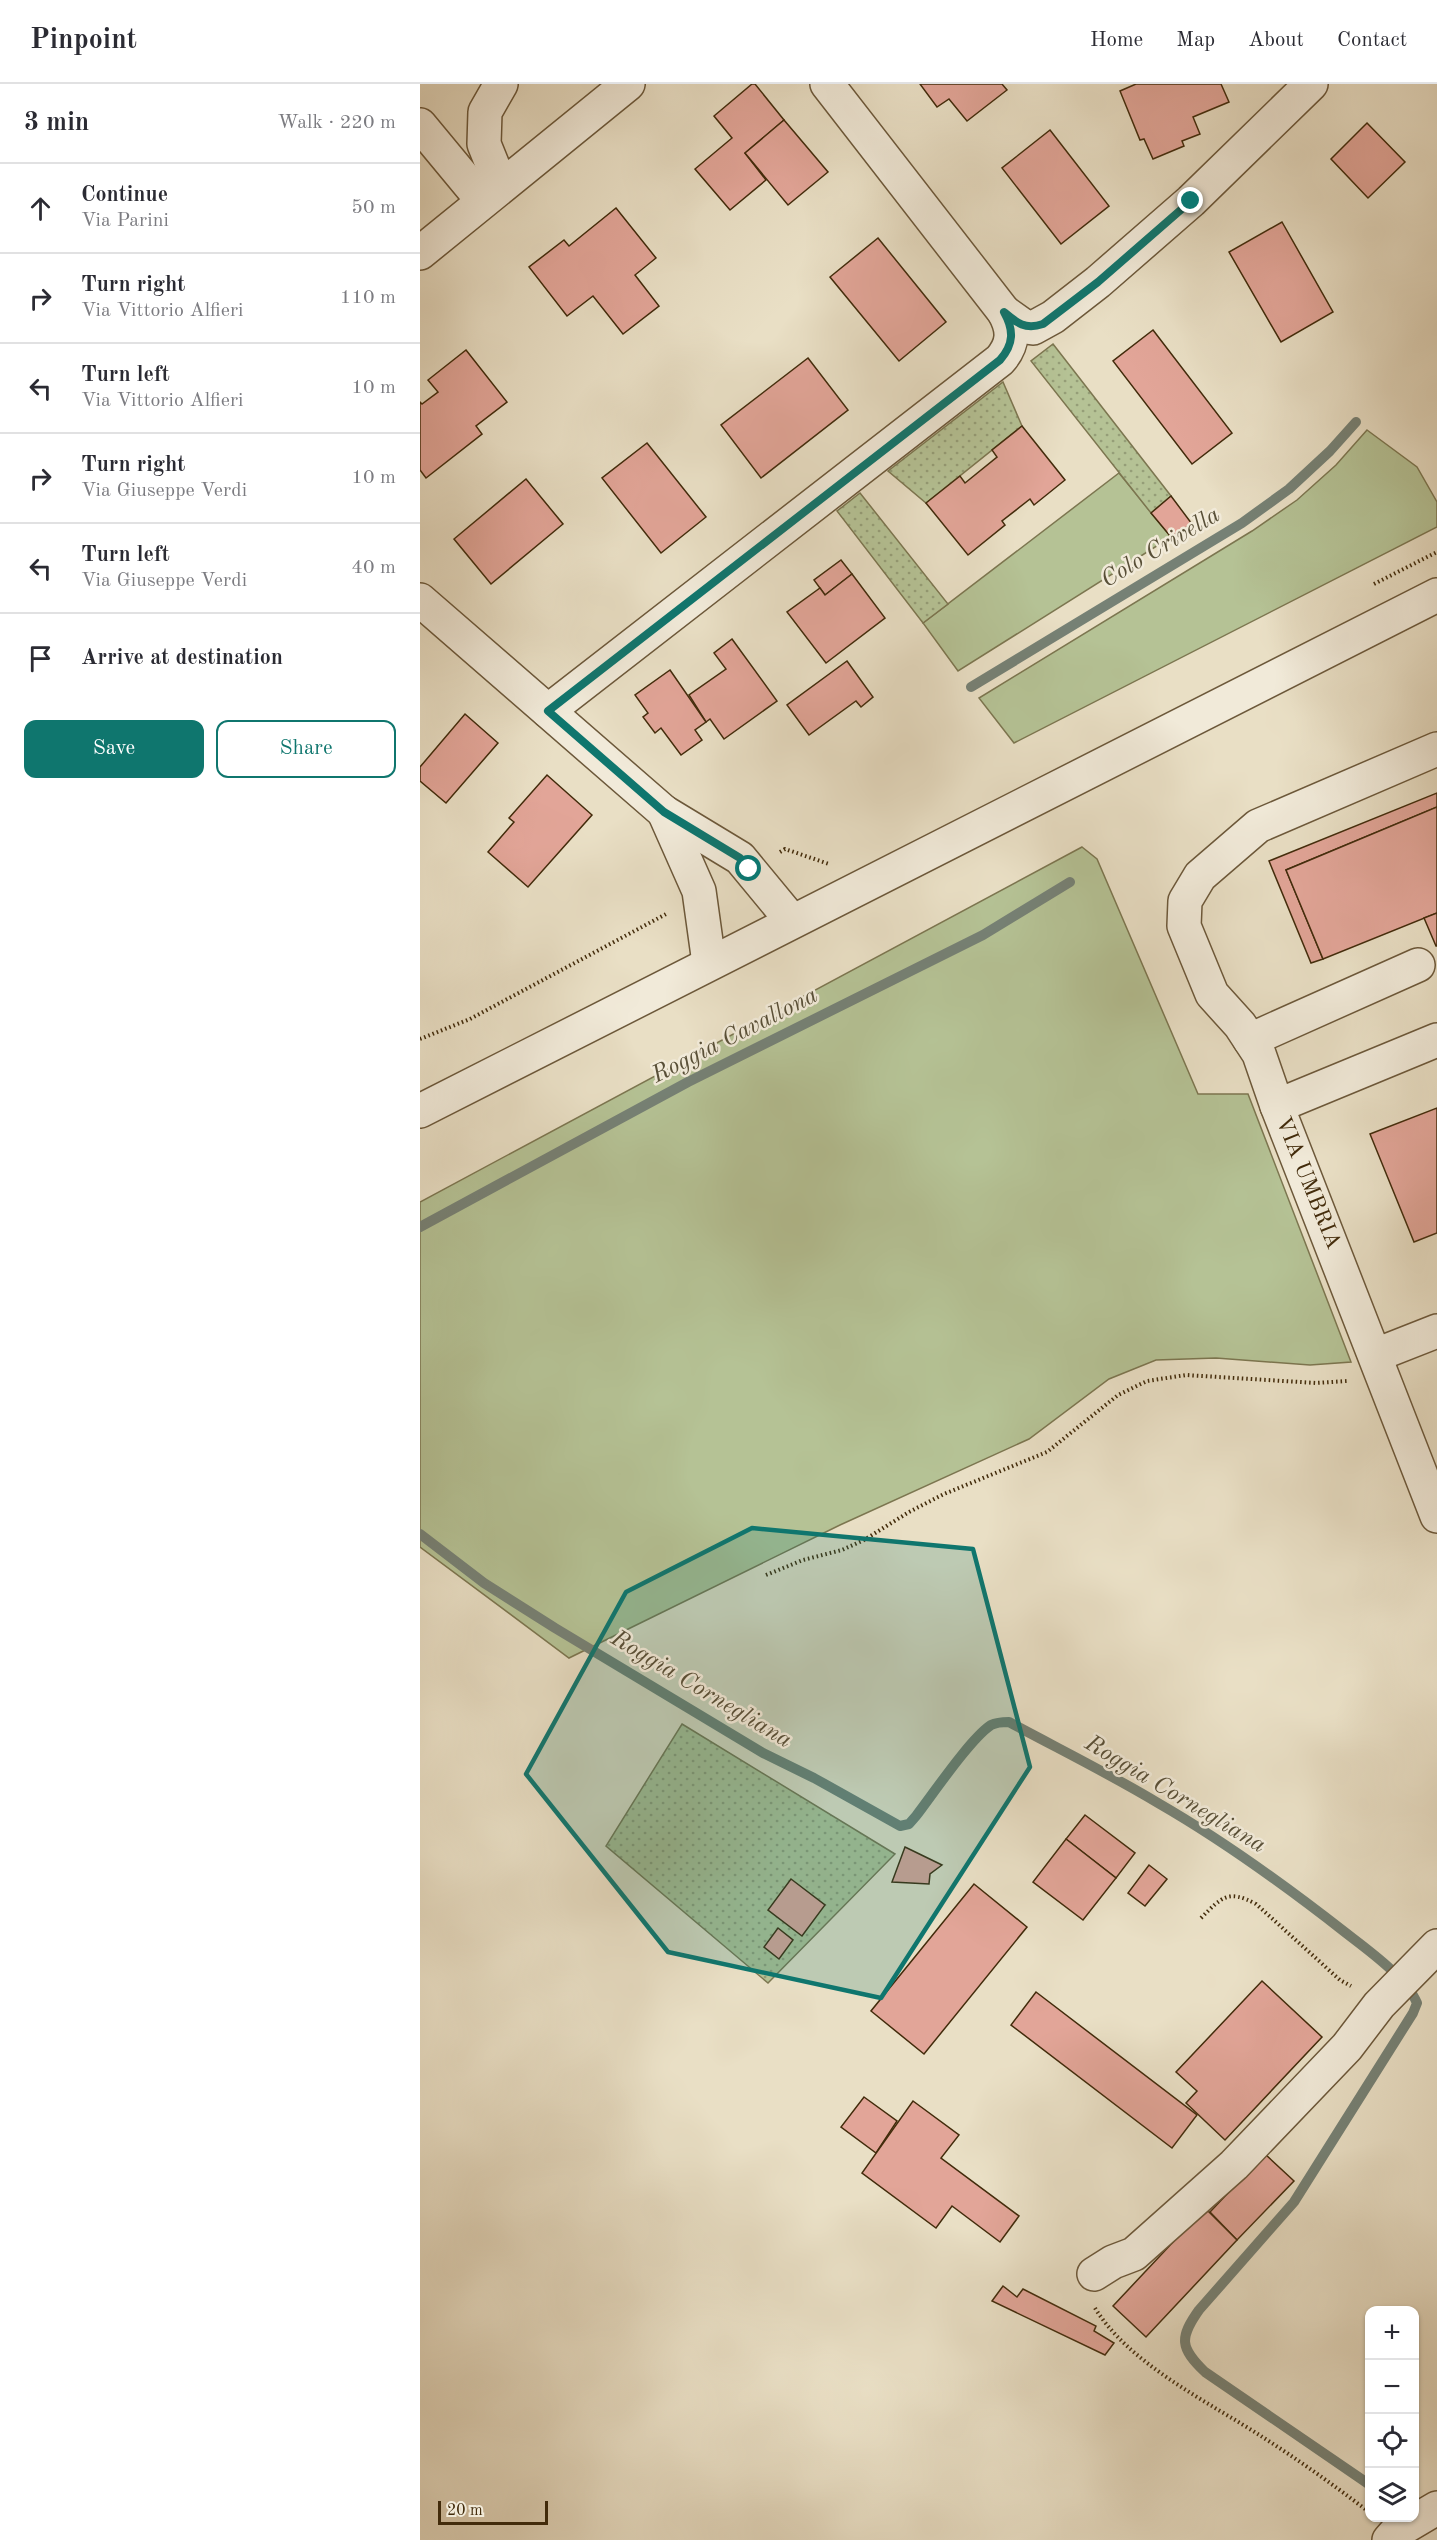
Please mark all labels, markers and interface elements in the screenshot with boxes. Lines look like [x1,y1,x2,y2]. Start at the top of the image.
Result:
text: Pinpoint [30,27,137,55]
text: Home [1090,30,1143,51]
text: Map [1176,30,1215,51]
text: About [1248,30,1304,51]
text: Contact [1337,30,1407,51]
text: 3 min [24,110,89,136]
text: Walk · 220 m [277,113,396,133]
text: Continue [81,184,168,206]
route end [1177,187,1203,213]
icon: ahead [24,192,57,225]
text: 50 m [351,198,396,218]
text: Via Parini [81,211,169,231]
text: Turn right [81,274,185,296]
icon: right [24,282,57,315]
text: 110 m [340,288,396,308]
text: Via Vittorio Alfieri [81,301,244,321]
text: Turn left [81,364,170,386]
icon: left [24,372,57,405]
text: 10 m [351,378,396,398]
text: Via Vittorio Alfieri [81,391,244,411]
text: Turn right [81,454,185,476]
icon: right [24,462,57,495]
text: 10 m [351,468,396,488]
text: Via Giuseppe Verdi [81,481,247,501]
water label: Colo Crivella [1097,503,1225,593]
text: Turn left [81,544,170,566]
icon: left [24,552,57,585]
text: 40 m [351,558,396,578]
text: Via Giuseppe Verdi [81,571,247,591]
icon: arrive [24,642,57,675]
text: Arrive at destination [81,647,283,669]
button: Save [24,720,204,778]
button: Share [216,720,396,778]
route start [735,855,761,881]
water label: Roggia Cavallona [647,984,822,1089]
street label: VIA UMBRIA [1271,1114,1345,1252]
water label: Roggia Cornegliana [606,1626,796,1753]
water label: Roggia Cornegliana [1080,1731,1270,1858]
map controls [1365,2306,1419,2522]
button: + [1365,2306,1419,2360]
button: − [1365,2360,1419,2414]
button: locate [1365,2414,1419,2468]
button: layers [1365,2468,1419,2522]
scale bar [438,2498,548,2526]
text: 20 m [447,2503,483,2519]

